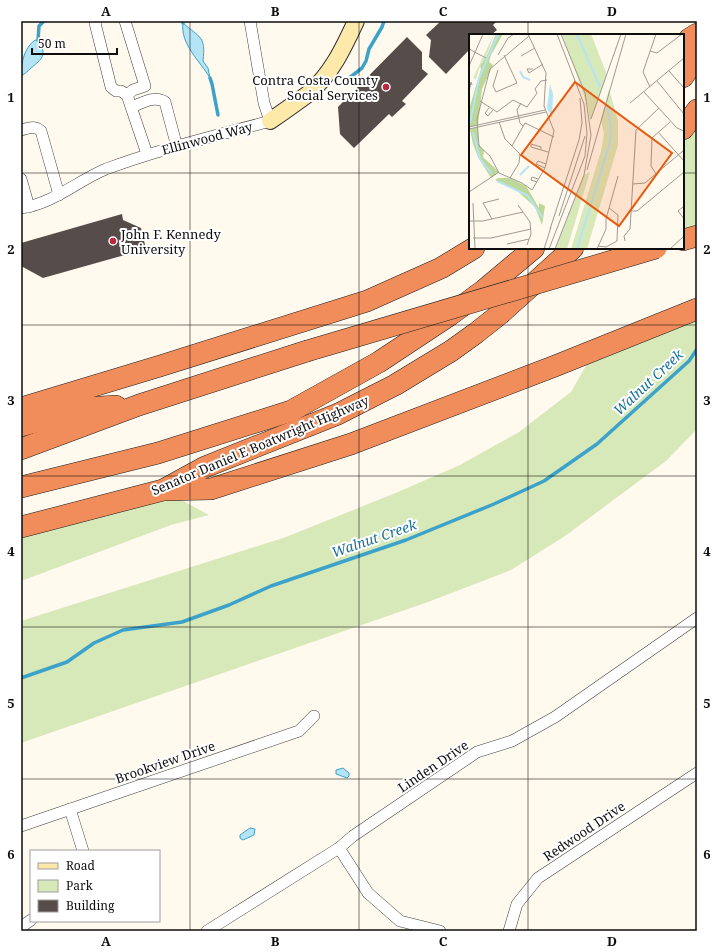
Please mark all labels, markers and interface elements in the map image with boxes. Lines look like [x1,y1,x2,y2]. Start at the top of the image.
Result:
text: A [101,2,111,20]
text: B [271,2,280,20]
text: C [439,2,448,20]
text: D [607,2,617,20]
scale bar [32,30,117,56]
inset map [469,34,684,249]
text: 50 m [38,35,66,52]
place label: Contra Costa County Social Services [252,71,379,104]
marker: Contra Costa County Social Services [381,82,391,92]
text: 1 [7,88,15,106]
text: 1 [703,88,711,106]
street label: Ellinwood Way [160,117,255,159]
place label: John F. Kennedy University [120,225,221,258]
marker: John F. Kennedy University [108,236,118,246]
text: 2 [7,240,15,258]
text: 2 [703,240,711,258]
water label: Walnut Creek [609,344,688,419]
text: 3 [7,391,15,409]
street label: Senator Daniel E Boatwright Highway [149,391,372,499]
text: 3 [703,391,711,409]
water label: Walnut Creek [329,514,420,561]
text: 4 [7,542,15,560]
text: 4 [703,542,711,560]
text: 5 [7,694,15,712]
text: 5 [703,694,711,712]
street label: Brookview Drive [113,736,217,788]
street label: Linden Drive [394,736,472,796]
street label: Redwood Drive [539,797,629,865]
text: 6 [7,845,15,863]
text: 6 [703,845,711,863]
legend [30,850,160,922]
text: Road [66,857,96,874]
text: Park [66,877,94,894]
text: Building [66,897,115,914]
text: A [101,932,111,950]
text: B [271,932,280,950]
text: C [439,932,448,950]
text: D [607,932,617,950]

